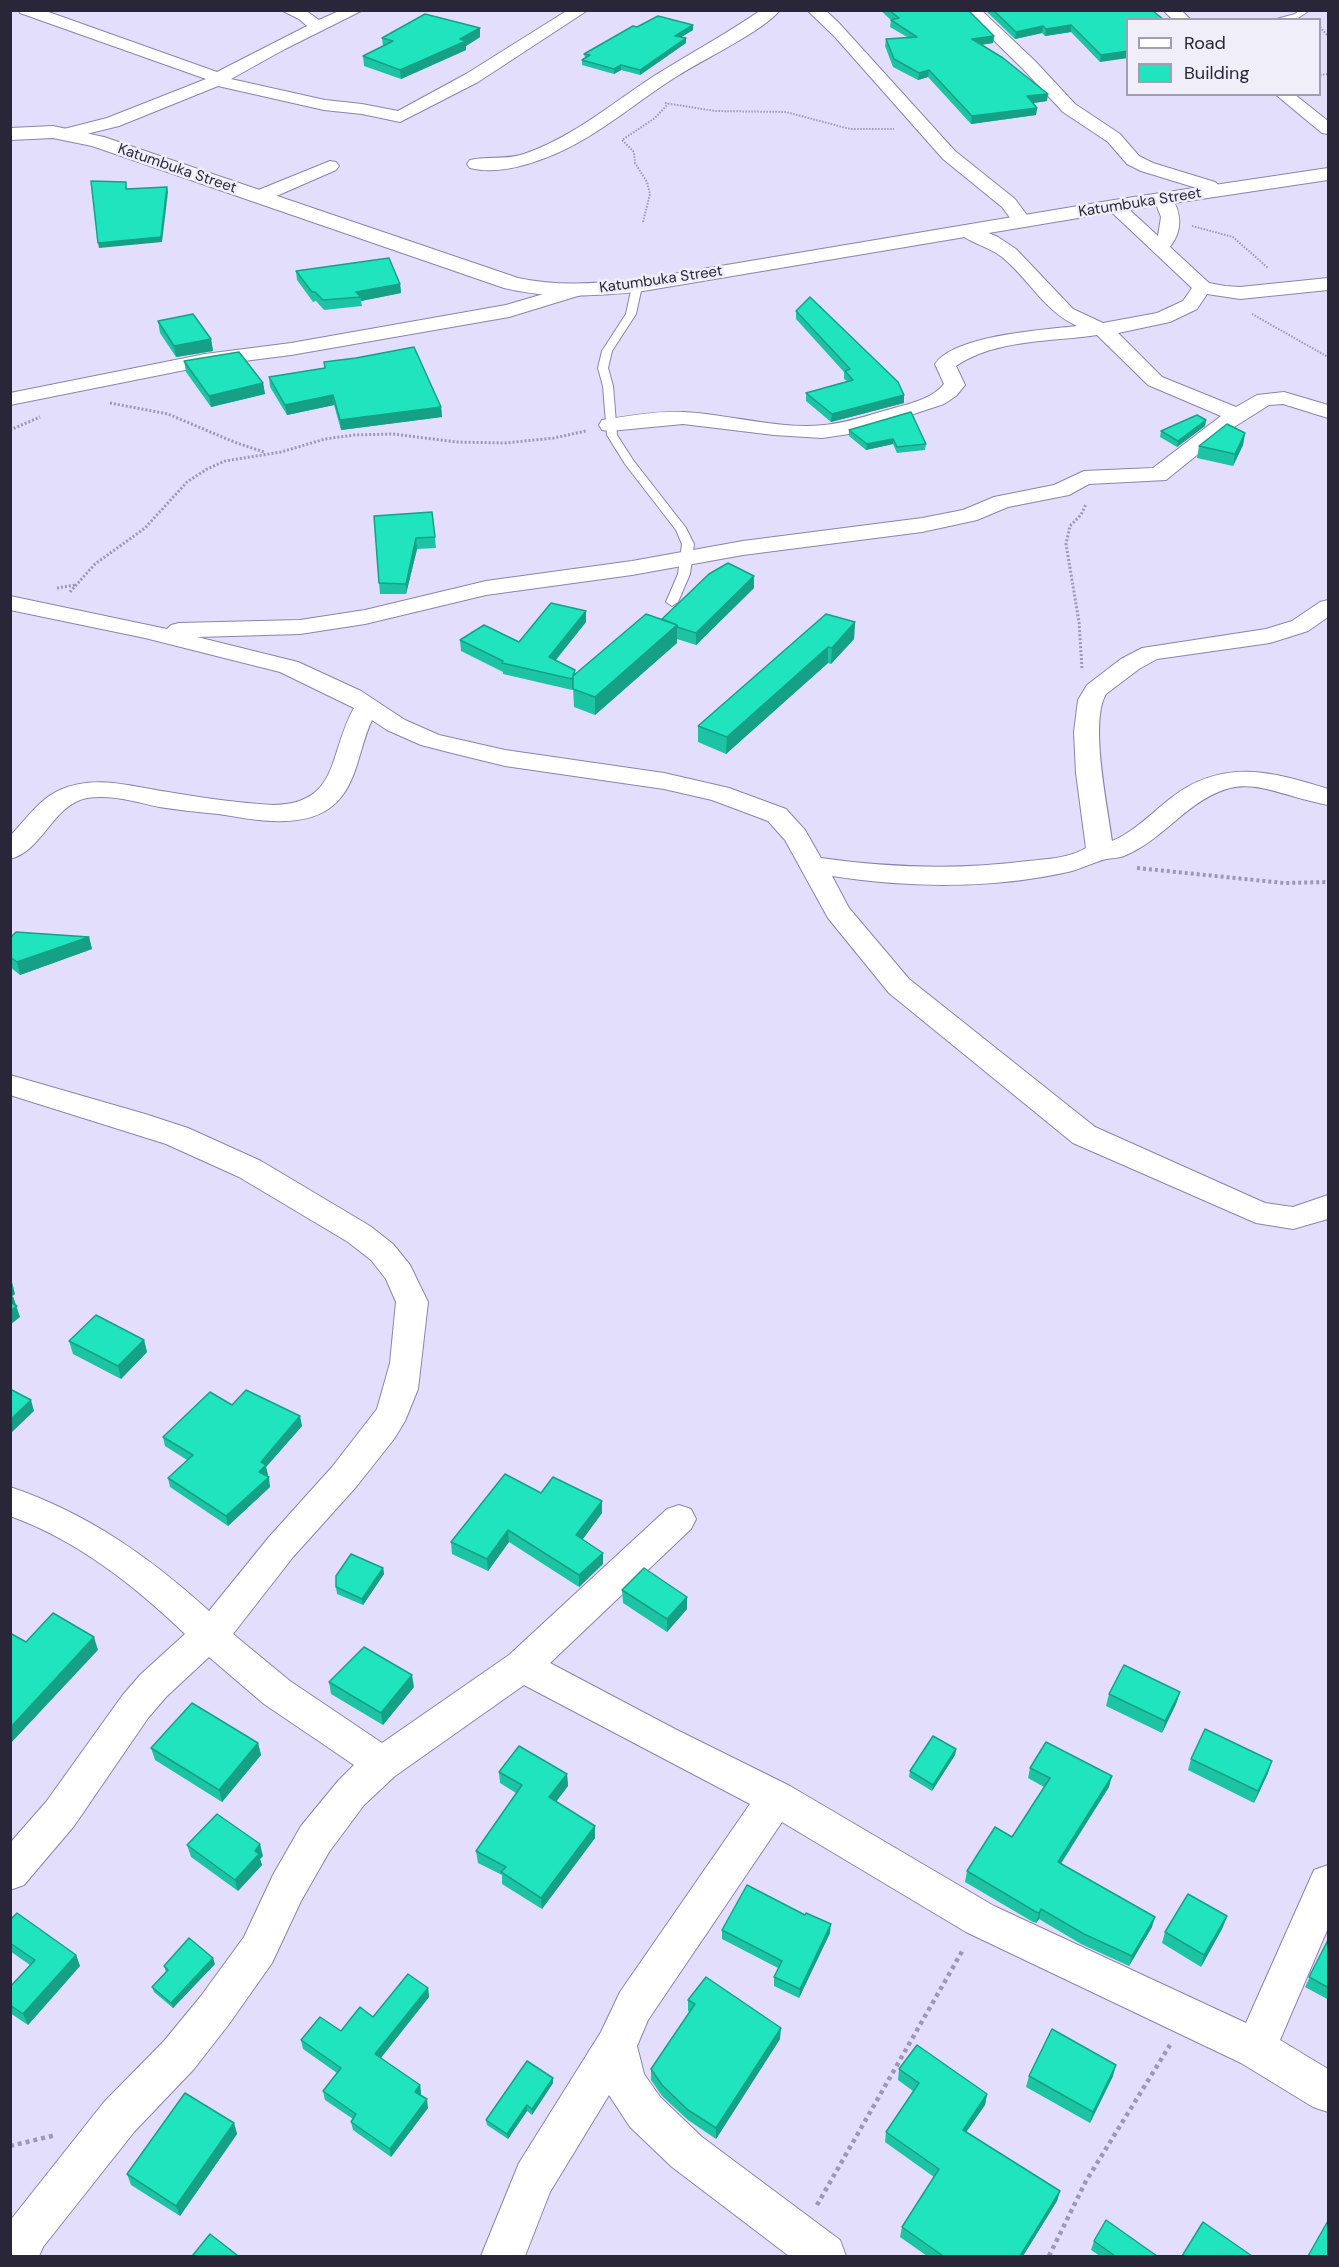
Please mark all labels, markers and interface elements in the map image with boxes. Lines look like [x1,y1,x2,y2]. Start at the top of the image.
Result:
legend [1126,18,1321,96]
text: Road [1184,31,1226,55]
text: Building [1184,61,1249,85]
street label: Katumbuka Street [115,140,239,198]
street label: Katumbuka Street [1077,184,1203,222]
street label: Katumbuka Street [598,262,724,298]

